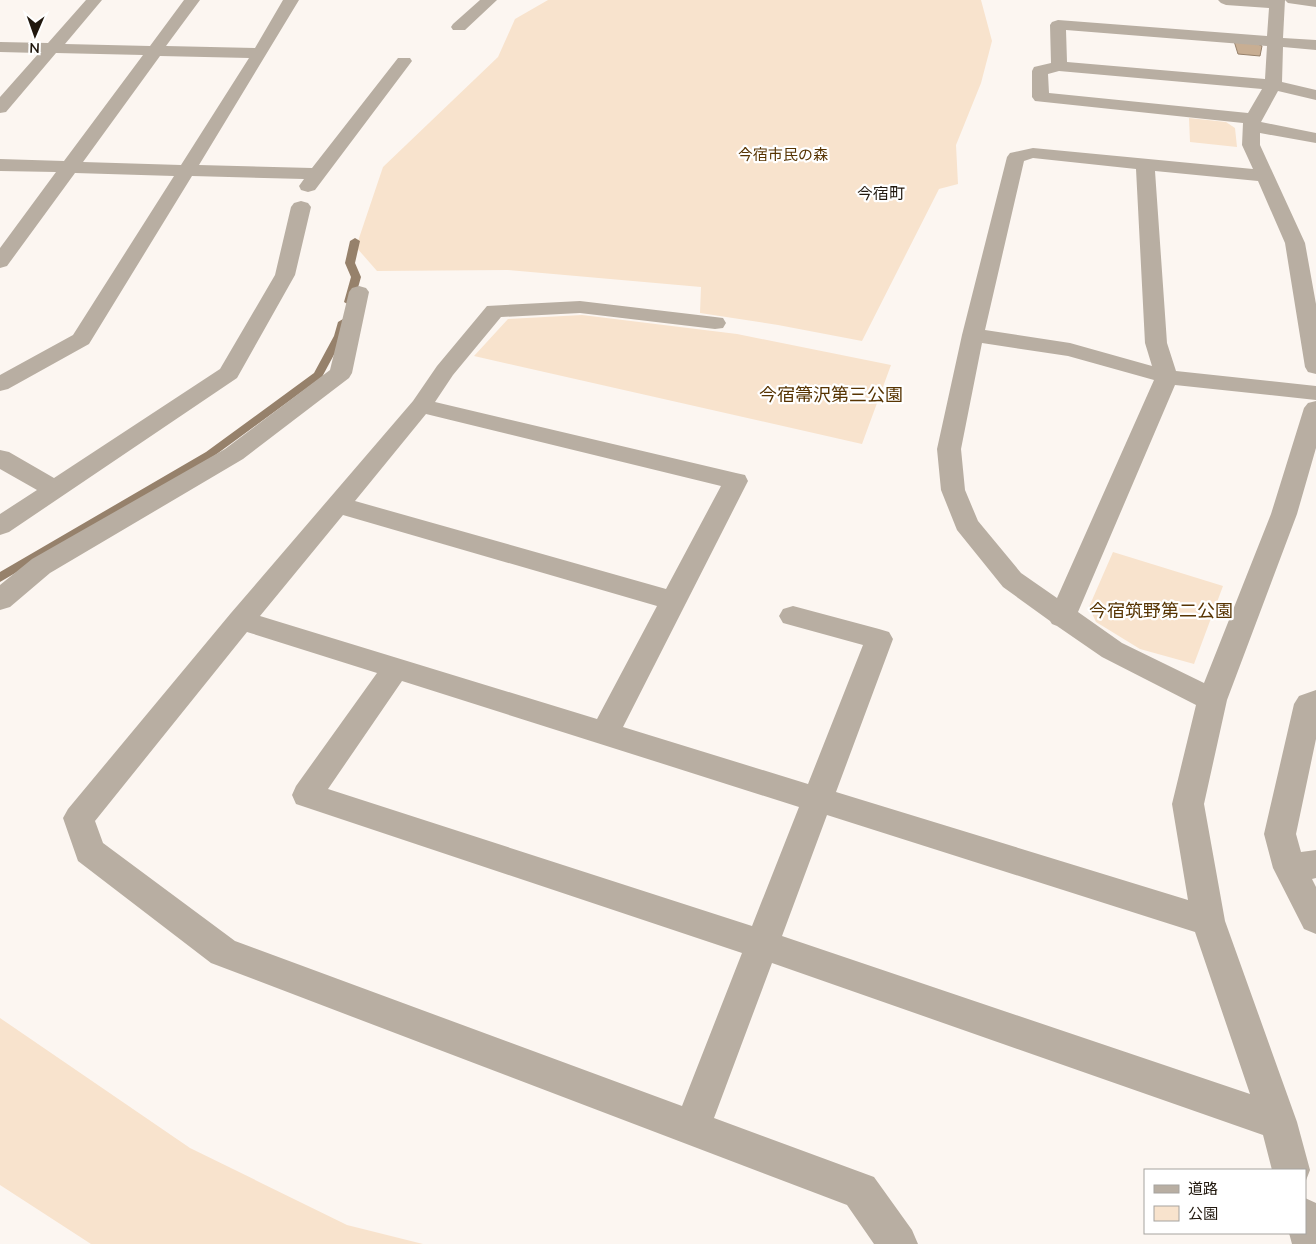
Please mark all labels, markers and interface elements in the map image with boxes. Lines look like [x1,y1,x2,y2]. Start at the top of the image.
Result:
north arrow [10,10,60,60]
text: N [29,38,40,57]
park label: 今宿市民の森 [738,145,828,165]
district label: 今宿町 [857,183,905,205]
park label: 今宿箒沢第三公園 [759,383,903,407]
park label: 今宿筑野第二公園 [1089,599,1233,623]
legend [1144,1169,1306,1234]
text: 道路 [1188,1179,1218,1199]
text: 公園 [1188,1204,1218,1224]

